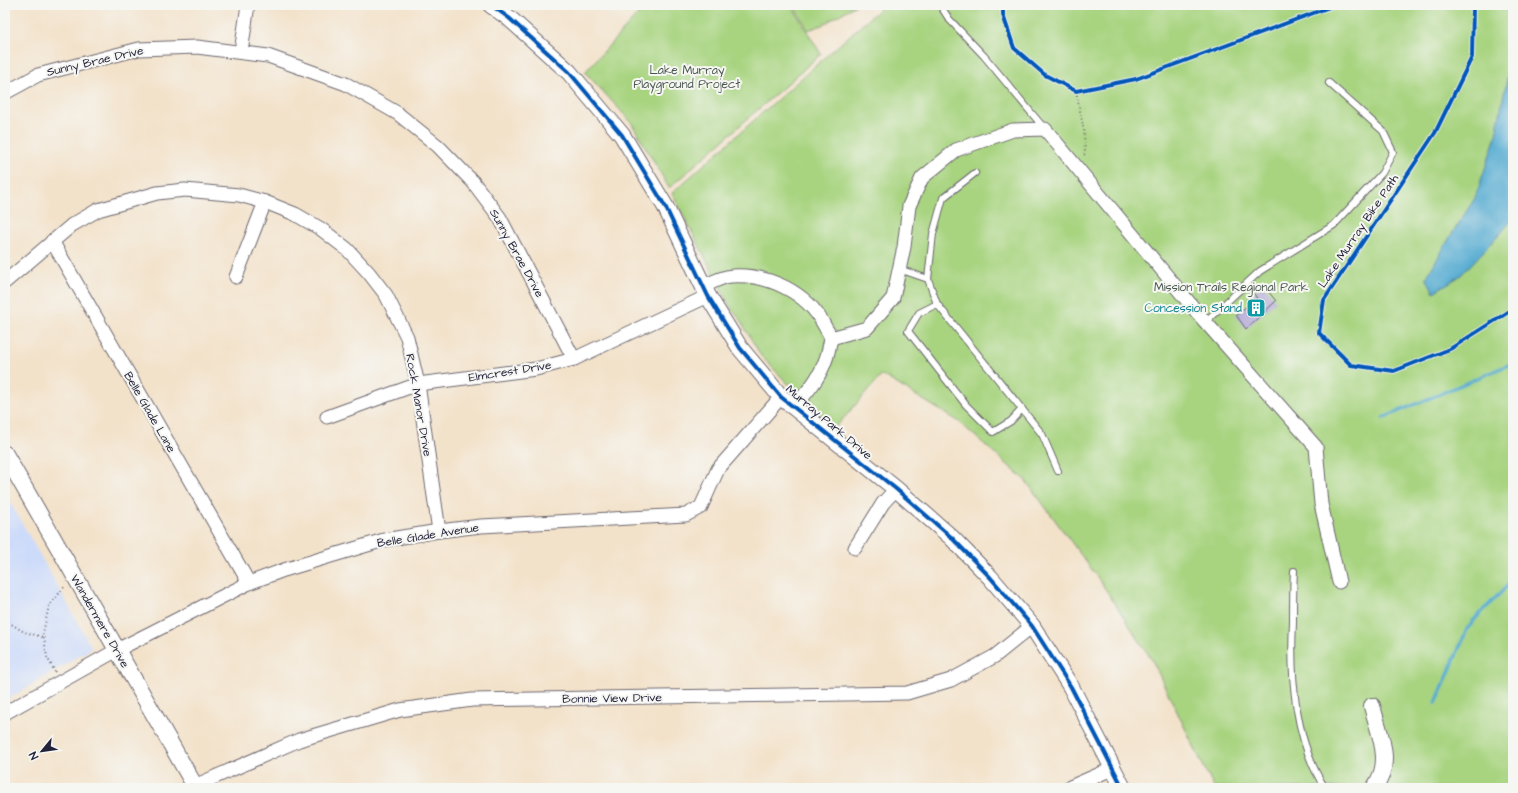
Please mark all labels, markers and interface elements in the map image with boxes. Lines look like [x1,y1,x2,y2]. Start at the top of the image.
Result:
street label: Sunny Brae Drive [45,42,146,82]
park label: Lake Murray Playground Project [634,62,741,94]
street label: Lake Murray Bike Path [1314,171,1404,292]
street label: Sunny Brae Drive [484,206,548,301]
park label: Mission Trails Regional Park [1154,279,1309,297]
building icon: Concession Stand [1245,297,1267,319]
place label: Concession Stand [1144,300,1242,317]
street label: Rock Manor Drive [401,352,436,458]
street label: Elmcrest Drive [467,356,553,386]
street label: Belle Glade Lane [120,369,180,456]
street label: Murray Park Drive [781,381,876,465]
street label: Belle Glade Avenue [376,519,481,552]
street label: Wandermere Drive [66,571,134,672]
street label: Bonnie View Drive [562,689,662,708]
north arrow [22,731,62,771]
text: N [25,749,42,762]

